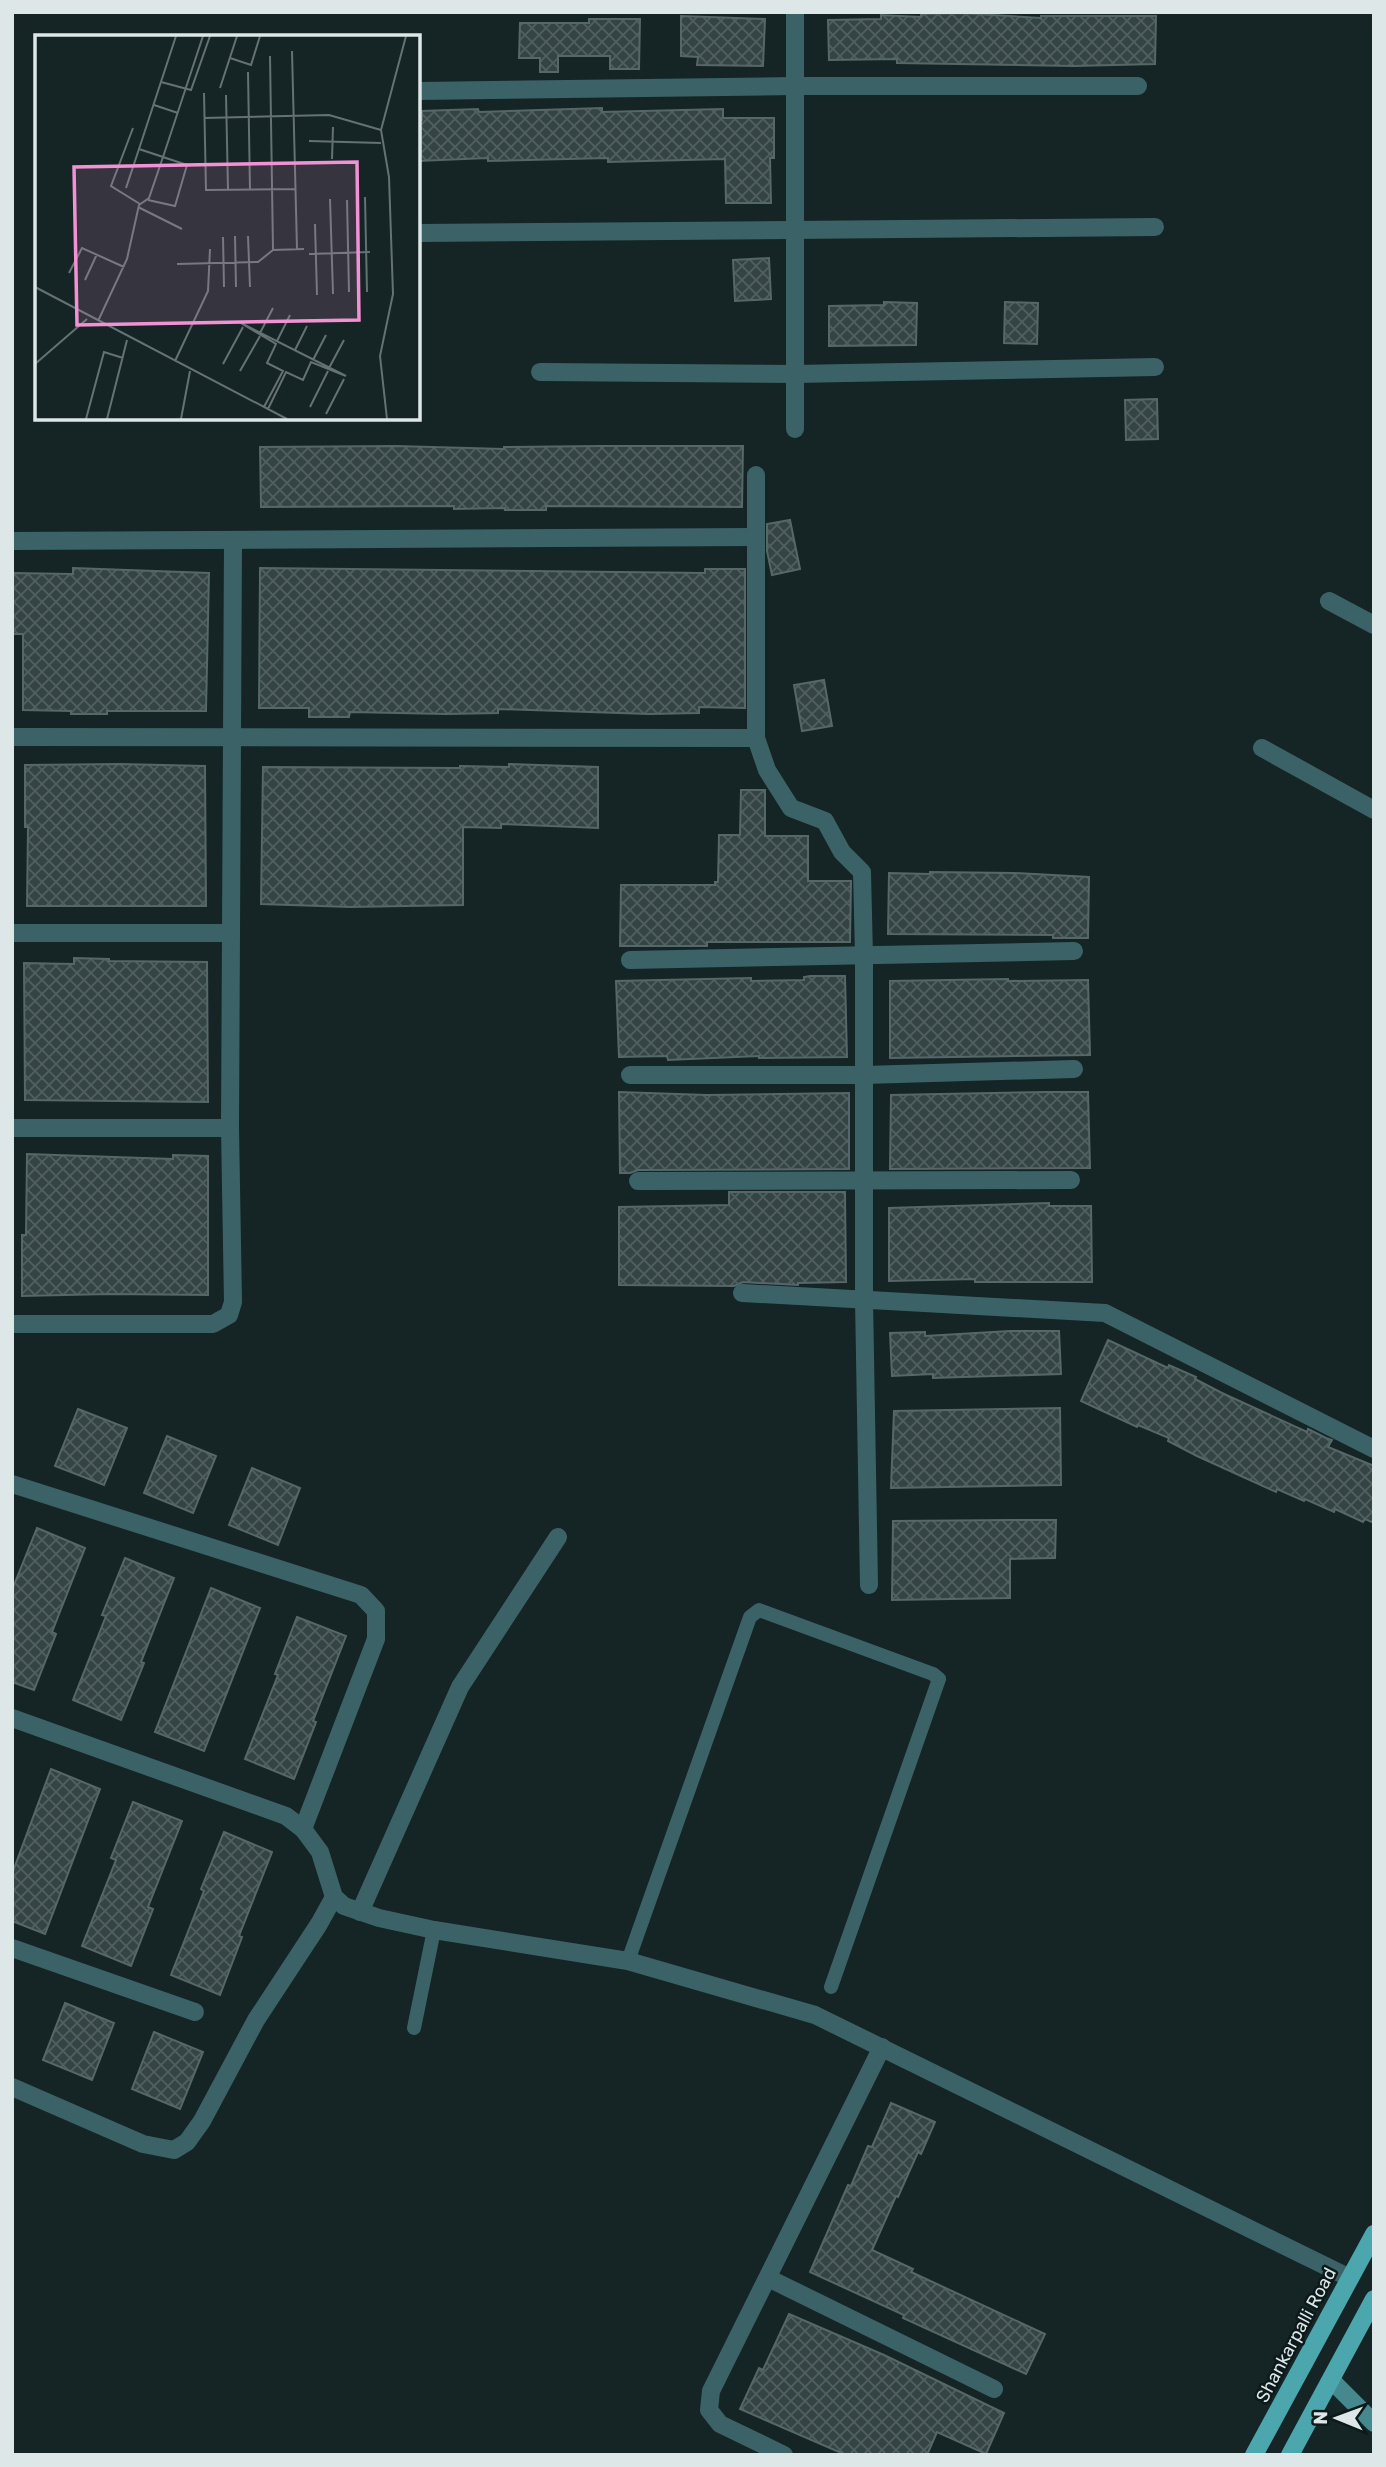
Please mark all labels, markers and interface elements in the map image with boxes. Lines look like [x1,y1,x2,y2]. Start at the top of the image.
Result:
inset map [35,35,420,420]
street label: Shankarpalli Road [1251,2264,1341,2406]
north arrow [1302,2383,1372,2453]
text: N [1309,2411,1332,2425]

